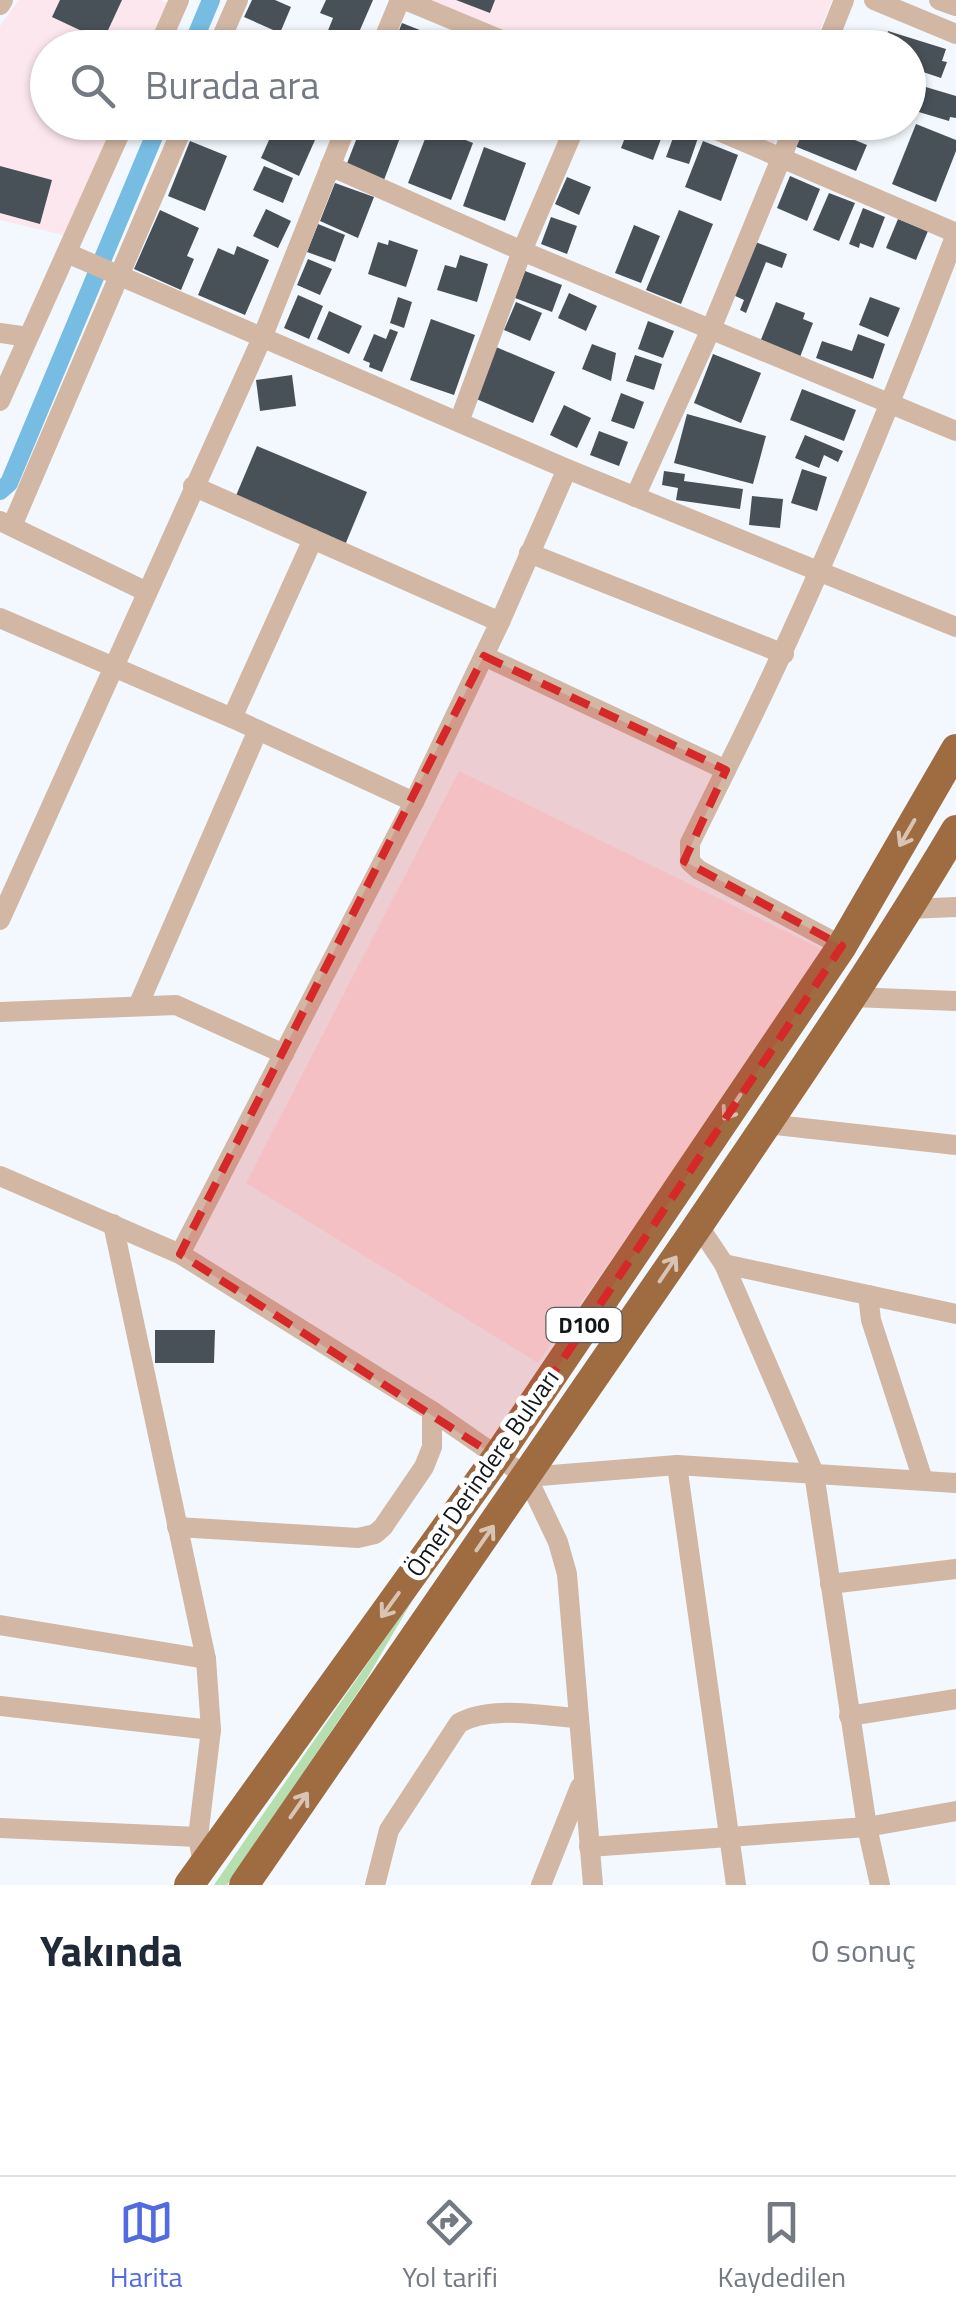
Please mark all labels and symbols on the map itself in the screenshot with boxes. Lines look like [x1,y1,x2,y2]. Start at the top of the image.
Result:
one-way arrow [897,818,917,847]
one-way arrow [722,1092,743,1120]
one-way arrow [657,1256,678,1284]
road number: D100 [546,1308,622,1342]
street label: Ömer Derindere Bulvarı [396,1361,568,1585]
one-way arrow [474,1525,495,1553]
one-way arrow [380,1591,401,1619]
one-way arrow [288,1792,309,1819]

